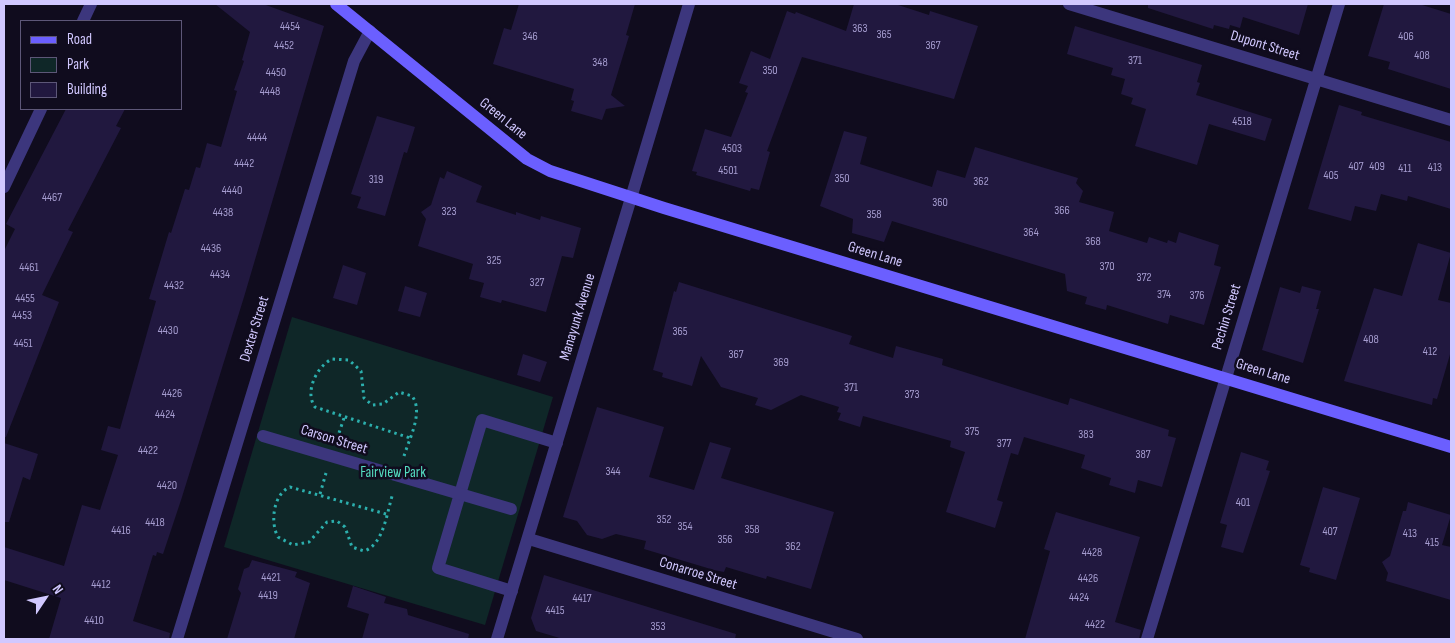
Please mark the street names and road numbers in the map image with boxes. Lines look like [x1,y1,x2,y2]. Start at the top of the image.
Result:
street label: Dupont Street [1228,27,1302,65]
street label: Green Lane [475,94,531,144]
street label: Green Lane [845,238,905,272]
street label: Manayunk Avenue [556,271,600,363]
street label: Pechin Street [1208,282,1246,352]
street label: Dexter Street [237,294,273,364]
street label: Green Lane [1233,355,1293,389]
street label: Carson Street [298,421,370,459]
street label: Conarroe Street [657,554,739,594]

